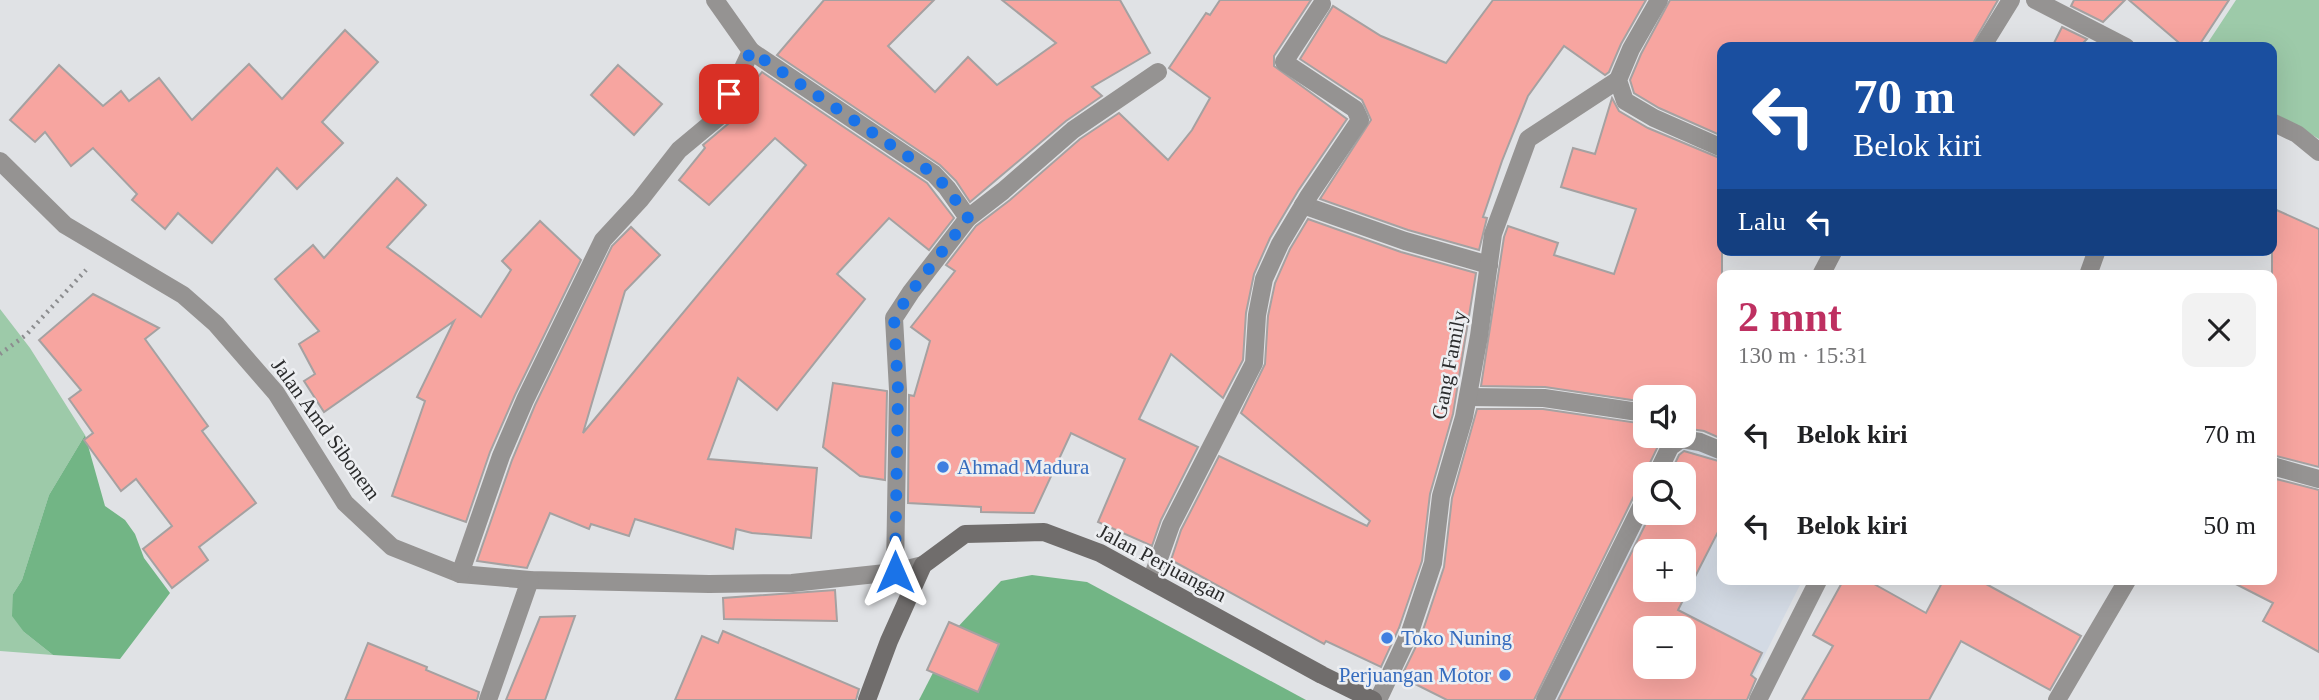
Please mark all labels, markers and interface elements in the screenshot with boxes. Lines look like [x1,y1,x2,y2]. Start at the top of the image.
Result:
pin [699,64,759,124]
text: 70 m [1853,69,1955,124]
icon: left [1738,70,1829,161]
icon: arrive [710,75,748,113]
text: Belok kiri [1853,127,1982,163]
icon: left [1800,203,1838,241]
text: Lalu [1738,207,1786,236]
button: close [2182,293,2256,367]
text: 2 mnt [1738,294,1842,340]
street label: Gang Family [1427,308,1471,421]
text: 130 m · 15:31 [1738,343,1868,368]
street label: Jalan Amd Sibonem [267,354,385,504]
map controls [1633,385,1696,679]
button: sound [1633,385,1696,448]
icon: left [1738,416,1776,454]
text: Belok kiri [1797,420,1908,449]
text: 70 m [2203,420,2256,449]
place label: Ahmad Madura [957,455,1090,479]
marker: Ahmad Madura [935,459,951,475]
button: search [1633,462,1696,525]
icon: left [1738,507,1776,545]
text: Belok kiri [1797,511,1908,540]
text: 50 m [2203,511,2256,540]
street label: Jalan Perjuangan [1093,519,1231,607]
position arrow [858,535,932,609]
button: + [1633,539,1696,602]
button: − [1633,616,1696,679]
place label: Toko Nuning [1401,626,1513,650]
marker: Toko Nuning [1379,630,1395,646]
place label: Perjuangan Motor [1339,663,1491,687]
marker: Perjuangan Motor [1497,667,1513,683]

